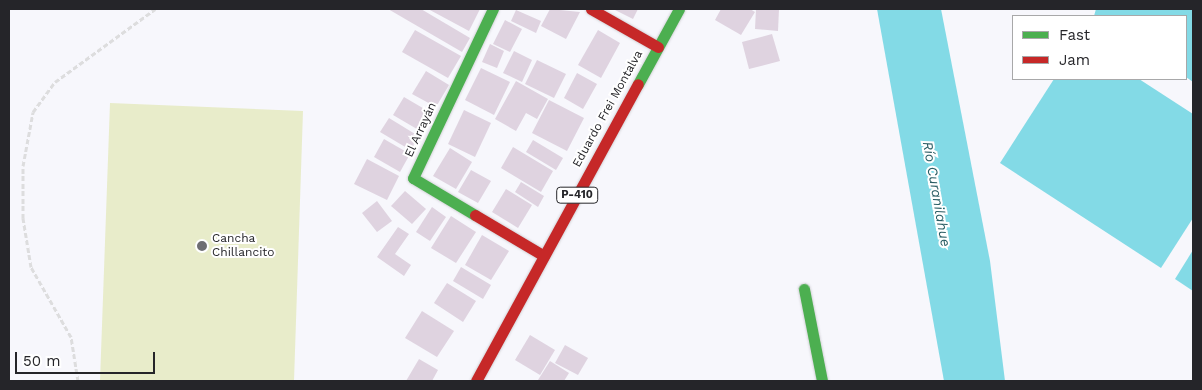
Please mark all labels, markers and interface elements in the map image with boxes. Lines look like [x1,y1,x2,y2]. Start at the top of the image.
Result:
legend [1012,15,1187,80]
text: Fast [1059,26,1090,44]
street label: Eduardo Frei Montalva [570,48,646,170]
text: Jam [1059,51,1090,69]
street label: El Arrayán [402,100,440,160]
water label: Río Curanilahue [919,140,955,248]
road number: P-410 [556,186,598,204]
place label: Cancha Chillancito [212,232,275,260]
marker: Cancha Chillancito [196,240,208,252]
scale bar [18,342,158,374]
text: 50 m [23,352,60,370]

